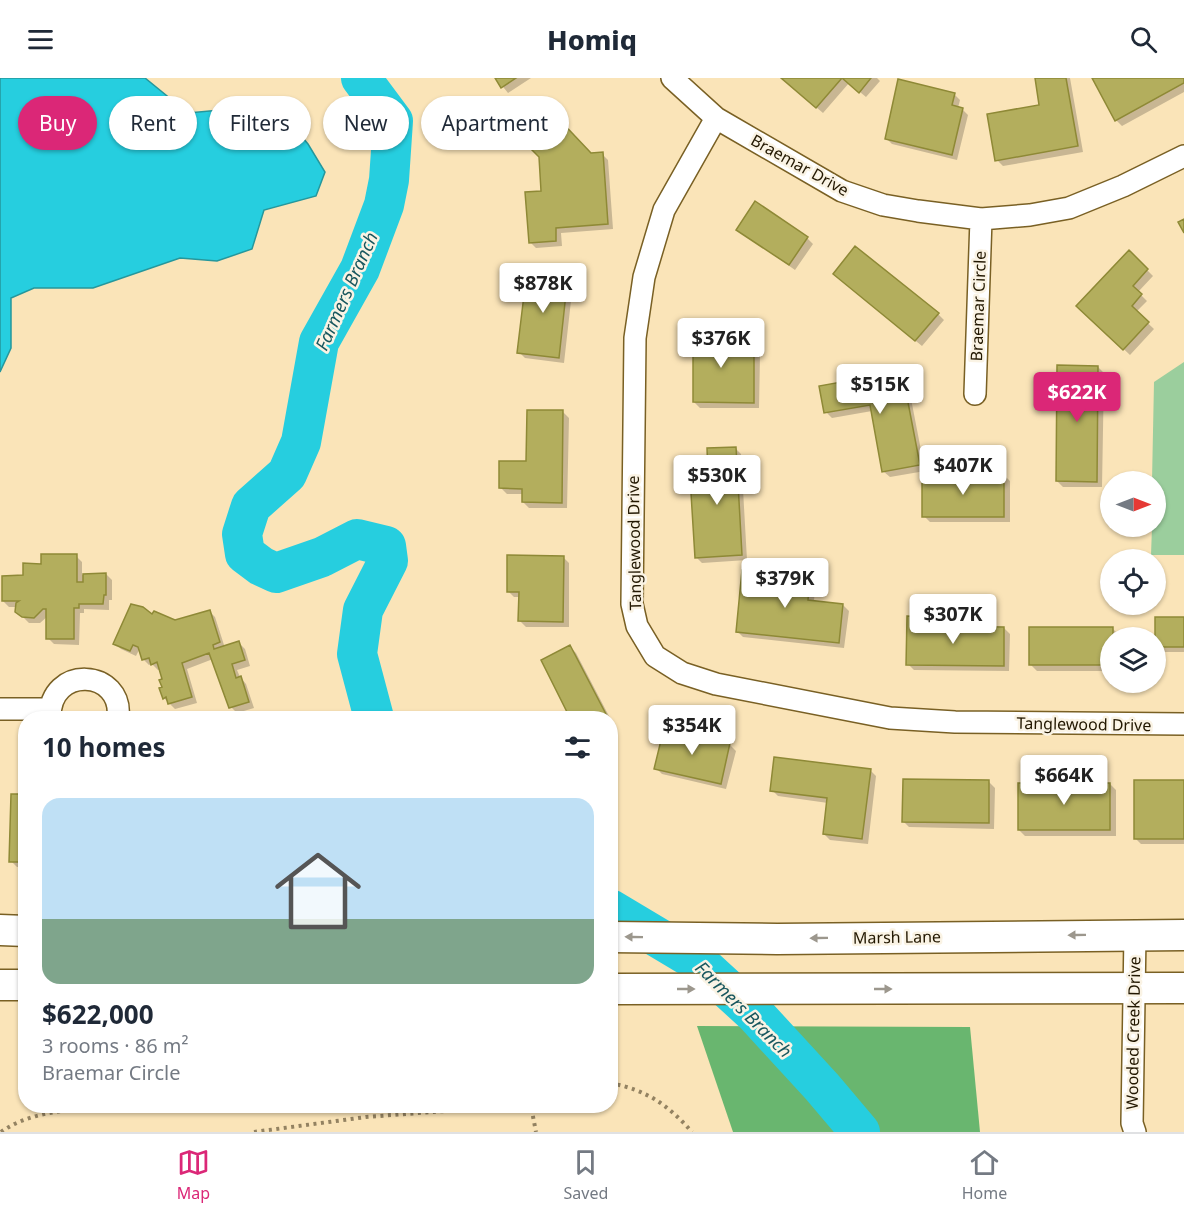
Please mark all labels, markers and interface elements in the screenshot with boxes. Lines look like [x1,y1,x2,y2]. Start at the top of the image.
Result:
text: Homiq [547,21,637,58]
icon: menu [24,23,57,56]
icon: search [1127,23,1160,56]
chip: Buy [18,96,97,150]
chip: Rent [109,96,197,150]
chip: Filters [209,96,311,150]
chip: New [323,96,409,150]
chip: Apartment [421,96,569,150]
street label: Braemar Drive [747,129,853,201]
water label: Farmers Branch [309,228,383,354]
street label: Braemar Circle [965,250,991,362]
pin: $878K [501,263,585,314]
text: $878K [513,269,573,296]
pin: $376K [679,318,763,369]
text: $376K [691,324,751,351]
pin: $515K [838,364,922,415]
text: $515K [850,370,910,397]
pin: $622K [1035,372,1119,423]
text: $622K [1047,378,1107,405]
pin: $407K [921,445,1005,496]
text: $407K [933,451,993,478]
pin: $530K [675,455,759,506]
text: $530K [687,461,747,488]
north arrow [1100,471,1166,537]
map controls [1100,471,1166,693]
street label: Tanglewood Drive [622,475,646,611]
button: locate [1100,549,1166,615]
pin: $379K [743,558,827,609]
text: $379K [755,564,815,591]
pin: $307K [911,594,995,645]
text: $307K [923,600,983,627]
button: layers [1100,627,1166,693]
pin: $354K [650,705,734,756]
text: $354K [662,711,722,738]
street label: Tanglewood Drive [1016,712,1152,736]
text: 10 homes [42,729,166,765]
icon: filters [561,731,594,764]
pin: $664K [1022,755,1106,806]
text: $664K [1034,761,1094,788]
icon: home [264,837,372,945]
street label: Marsh Lane [853,925,941,949]
one-way arrow [1067,930,1086,940]
one-way arrow [625,932,644,942]
one-way arrow [809,933,828,943]
water label: Farmers Branch [691,956,797,1062]
street label: Wooded Creek Drive [1121,956,1145,1110]
one-way arrow [676,984,695,994]
one-way arrow [874,984,893,993]
text: $622,000 [42,996,154,1032]
text: 3 rooms · 86 m² [42,1032,189,1059]
text: Braemar Circle [42,1059,180,1086]
tab: Map [177,1146,210,1204]
tab: Saved [564,1146,608,1204]
tab: Home [962,1146,1007,1204]

